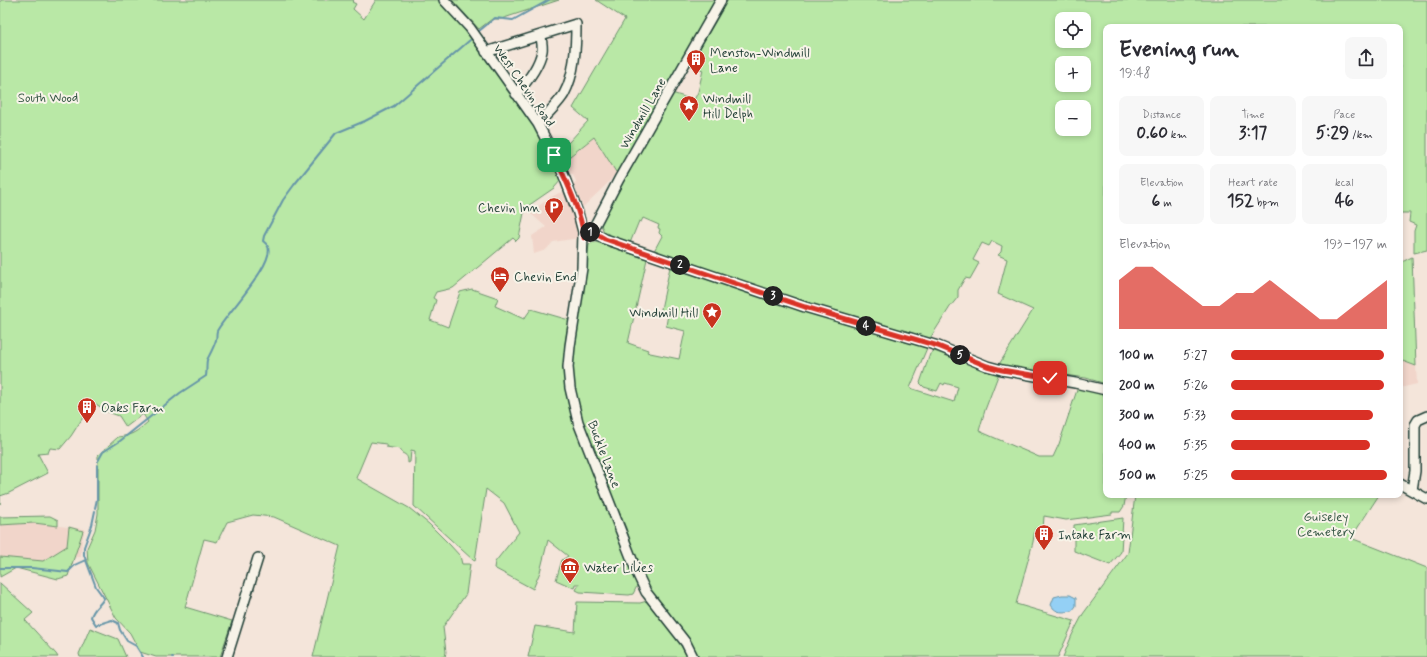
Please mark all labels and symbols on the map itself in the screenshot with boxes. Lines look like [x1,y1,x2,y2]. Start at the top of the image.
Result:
street label: West Chevin Road [489,41,559,131]
place label: Menston-Windmill Lane [710,45,810,77]
building icon: Menston-Windmill Lane [685,48,707,76]
street label: Windmill Lane [616,75,671,152]
park label: South Wood [18,90,78,107]
place label: Windmill Hill Delph [703,91,753,123]
place icon: Windmill Hill Delph [678,94,700,122]
pin [537,138,571,172]
parking icon: Chevin Inn [543,196,565,224]
place label: Chevin Inn [478,200,540,217]
pin: 1 [580,222,600,242]
pin: 2 [670,255,690,275]
hotel icon: Chevin End [489,265,511,293]
place label: Chevin End [514,269,577,286]
pin: 3 [763,286,783,306]
place icon: Windmill Hill [701,301,723,329]
place label: Windmill Hill [629,305,698,322]
pin: 4 [856,316,876,336]
pin: 5 [950,345,970,365]
pin [1033,361,1067,395]
building icon: Oaks Farm [76,396,98,424]
place label: Oaks Farm [101,400,164,417]
street label: Buckle Lane [583,419,624,491]
park label: Guiseley Cemetery [1297,509,1355,541]
building icon: Intake Farm [1033,523,1055,551]
place label: Intake Farm [1058,527,1131,544]
museum icon: Water Lilies [559,556,581,584]
place label: Water Lilies [584,560,653,577]

